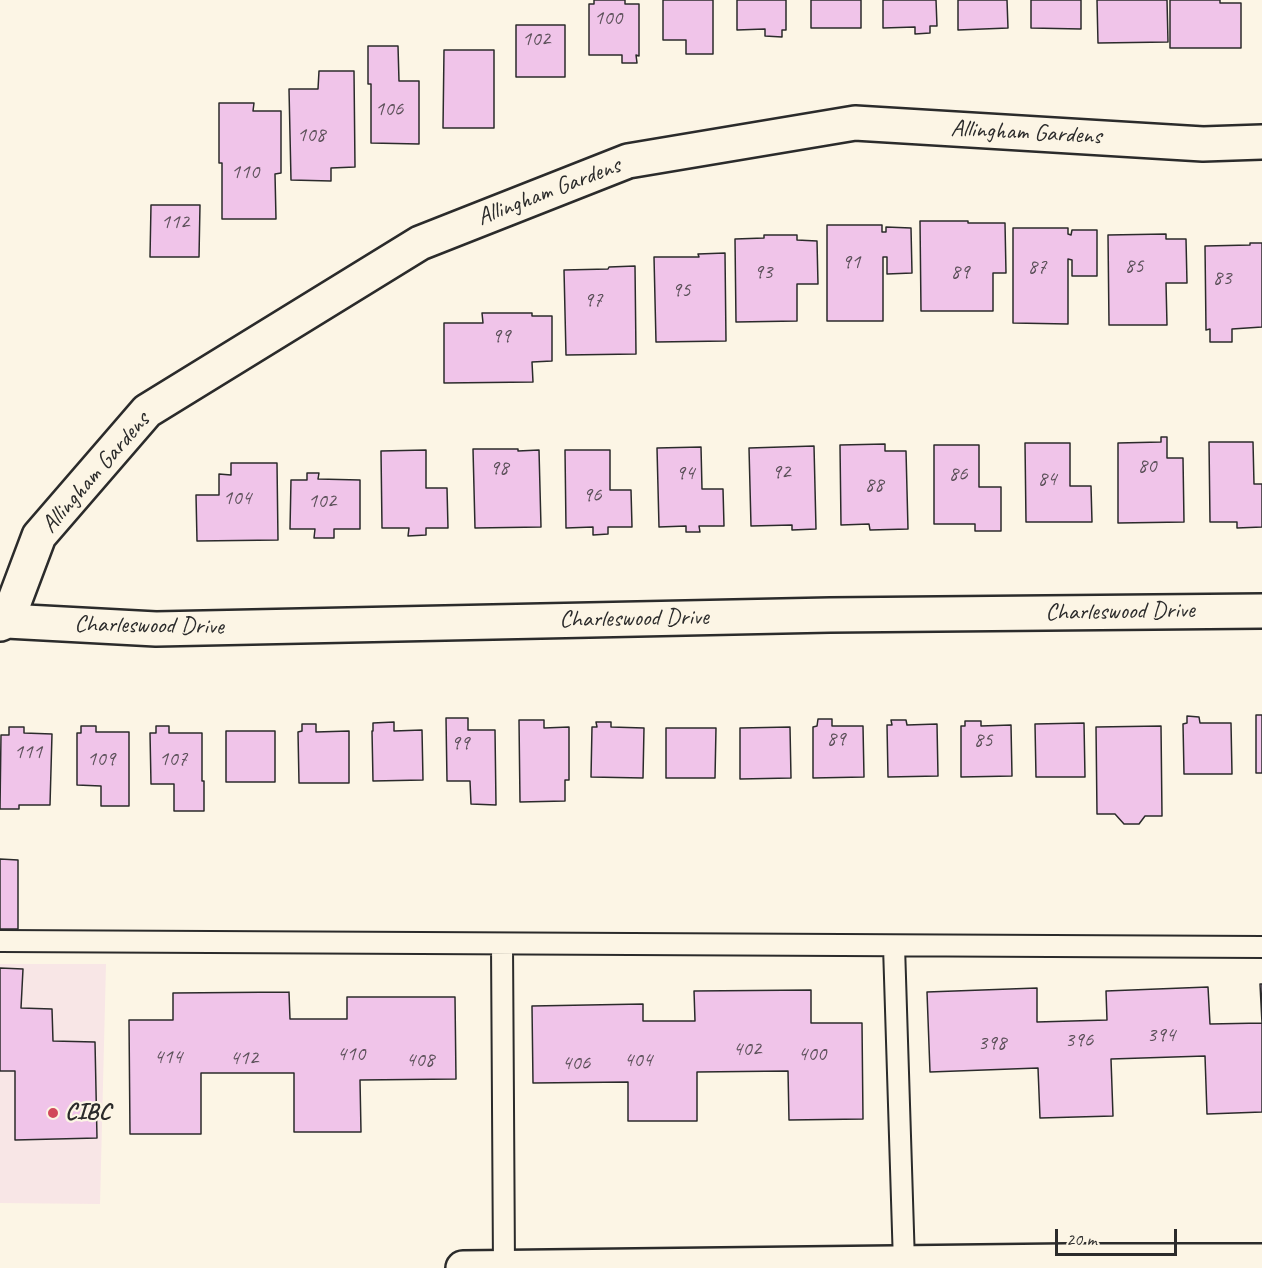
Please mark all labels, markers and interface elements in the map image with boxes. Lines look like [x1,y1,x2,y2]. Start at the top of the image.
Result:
house number: 100 [594,5,622,31]
house number: 102 [522,26,550,52]
house number: 106 [375,96,403,122]
street label: Allingham Gardens [950,115,1102,151]
house number: 108 [297,122,325,148]
street label: Allingham Gardens [473,152,625,232]
house number: 110 [231,159,259,185]
house number: 112 [161,209,189,235]
house number: 91 [842,249,860,275]
house number: 85 [1125,253,1143,279]
house number: 87 [1028,254,1046,280]
house number: 93 [754,259,772,285]
house number: 89 [951,259,969,285]
house number: 83 [1213,265,1231,291]
house number: 95 [672,277,690,303]
house number: 97 [584,287,602,313]
house number: 99 [492,323,510,349]
street label: Allingham Gardens [36,407,156,539]
house number: 80 [1138,453,1156,479]
house number: 98 [490,455,508,481]
house number: 92 [772,459,790,485]
house number: 94 [676,460,694,486]
house number: 86 [949,461,967,487]
house number: 84 [1038,466,1056,492]
house number: 88 [865,472,883,498]
house number: 96 [583,482,601,508]
house number: 104 [223,485,251,511]
house number: 102 [308,488,336,514]
street label: Charleswood Drive [1045,596,1195,628]
street label: Charleswood Drive [559,603,709,635]
street label: Charleswood Drive [74,610,224,642]
house number: 89 [827,726,845,752]
house number: 85 [974,727,992,753]
house number: 99 [451,730,469,756]
house number: 111 [14,739,42,765]
house number: 109 [87,746,115,772]
house number: 107 [159,746,187,772]
house number: 394 [1147,1022,1175,1048]
house number: 396 [1065,1027,1093,1053]
house number: 398 [978,1030,1006,1056]
house number: 402 [733,1036,761,1062]
house number: 410 [337,1041,365,1067]
house number: 400 [798,1041,826,1067]
house number: 414 [154,1044,182,1070]
house number: 412 [230,1045,258,1071]
house number: 408 [406,1047,434,1073]
house number: 404 [624,1047,652,1073]
house number: 406 [562,1050,590,1076]
place label: CIBC [65,1099,111,1127]
marker: CIBC [46,1106,60,1120]
scale bar [1058,1217,1180,1255]
text: 20 m [1066,1228,1097,1250]

